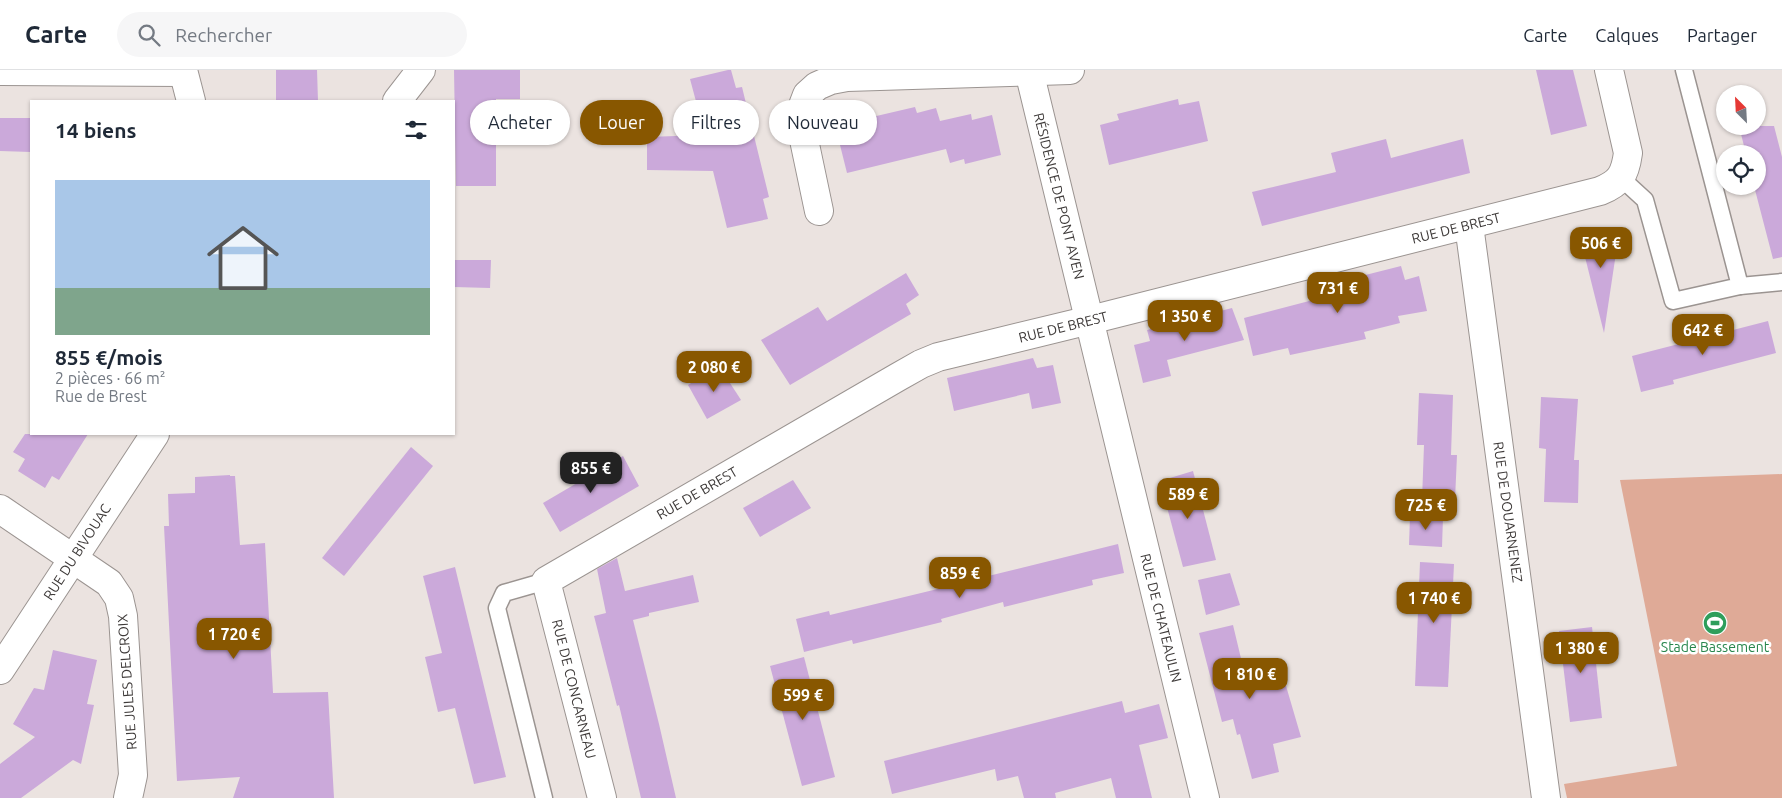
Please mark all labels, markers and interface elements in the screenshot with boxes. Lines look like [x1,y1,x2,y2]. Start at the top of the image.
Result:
search box [117,12,467,57]
text: Carte [25,21,87,48]
icon: search [135,21,163,49]
text: Rechercher [175,24,272,46]
text: Carte [1523,25,1567,45]
text: Calques [1595,25,1659,45]
text: Partager [1687,25,1757,45]
north arrow [1716,85,1766,135]
map controls [1716,85,1766,195]
chip: Acheter [470,100,570,145]
chip: Louer [580,100,663,145]
chip: Filtres [673,100,759,145]
chip: Nouveau [769,100,877,145]
street label: RÉSIDENCE DE PONT AVEN [1031,111,1088,281]
icon: filters [402,116,430,144]
text: 14 biens [55,118,136,142]
button: locate [1716,145,1766,195]
street label: RUE DE BREST [1410,209,1502,247]
icon: home [198,213,288,303]
pin: 506 € [1566,226,1636,269]
text: 506 € [1581,234,1621,252]
pin: 731 € [1303,272,1373,314]
text: 731 € [1318,279,1358,297]
pin: 1 350 € [1139,300,1231,342]
text: 1 350 € [1159,307,1211,325]
street label: RUE DE BREST [1017,308,1109,346]
pin: 642 € [1668,314,1738,356]
text: 642 € [1683,321,1723,339]
text: 855 €/mois [55,345,163,369]
pin: 2 080 € [668,350,760,393]
text: 2 080 € [688,358,740,376]
text: 2 pièces · 66 m² [55,369,165,387]
text: Rue de Brest [55,387,147,405]
street label: RUE DE DOUARNENEZ [1490,441,1526,584]
pin: 855 € [556,452,626,494]
text: 855 € [571,459,611,477]
street label: RUE DE BREST [654,463,741,523]
pin: 589 € [1153,478,1223,520]
text: 589 € [1168,485,1208,503]
pin: 725 € [1391,488,1461,531]
text: 725 € [1406,496,1446,514]
street label: RUE DU BIVOUAC [40,501,114,603]
street label: RUE DE CHATEAULIN [1137,552,1185,684]
pin: 859 € [925,556,995,599]
text: 859 € [940,564,980,582]
pin: 1 740 € [1388,582,1480,624]
text: 1 740 € [1408,589,1460,607]
sports icon: Stade Bassement [1702,610,1728,636]
street label: RUE JULES DELCROIX [114,613,140,750]
pin: 1 720 € [188,618,280,660]
street label: RUE DE CONCARNEAU [549,618,599,760]
text: 1 720 € [208,625,260,643]
pin: 1 380 € [1535,632,1627,674]
text: 1 380 € [1555,639,1607,657]
place label: Stade Bassement [1661,639,1770,655]
pin: 1 810 € [1204,658,1296,700]
text: 1 810 € [1224,665,1276,683]
pin: 599 € [768,678,838,721]
text: 599 € [783,686,823,704]

